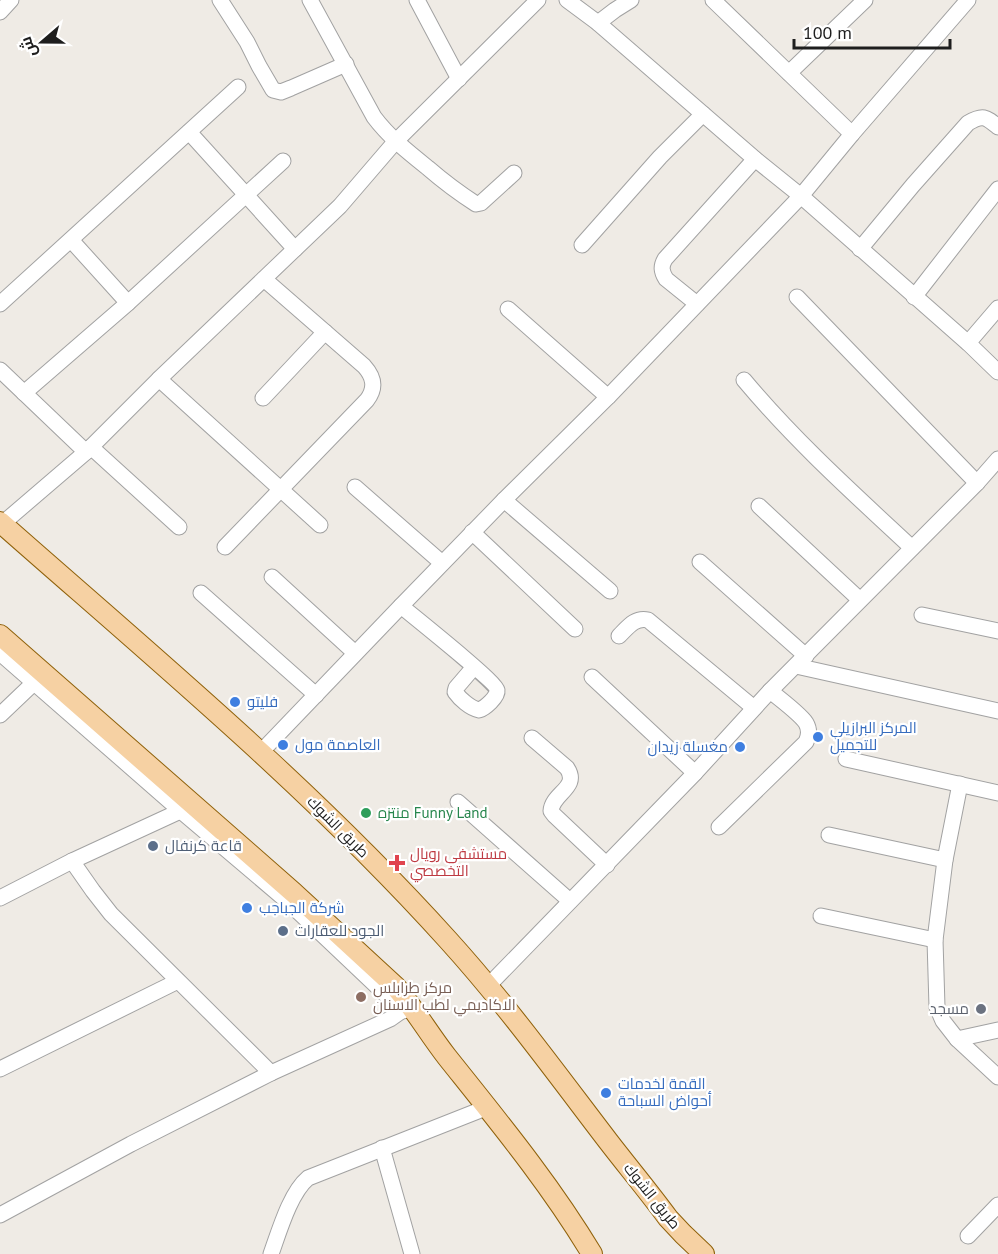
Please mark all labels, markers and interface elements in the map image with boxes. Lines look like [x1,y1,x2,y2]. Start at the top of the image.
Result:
north arrow [12,12,72,72]
scale bar [794,12,950,50]
text: 100 m [803,21,852,44]
text: ش [15,34,41,60]
place label: فليتو [247,692,278,711]
marker: فليتو [228,695,242,709]
place label: المركز البرازيلي للتجميل [830,718,917,755]
marker: المركز البرازيلي للتجميل [811,730,825,744]
place label: العاصمة مول [295,735,381,754]
place label: مغسلة زيدان [647,737,728,757]
marker: العاصمة مول [276,738,290,752]
marker: مغسلة زيدان [733,740,747,754]
street label: طريق الشوك [303,792,373,862]
place label: منتزه Funny Land [378,803,488,822]
marker: منتزه Funny Land [359,806,373,820]
place label: قاعة كرنفال [165,836,242,855]
marker: قاعة كرنفال [146,839,160,853]
place label: مستشفى رويال التخصصي [410,844,507,883]
marker: مستشفى رويال التخصصي [388,854,406,872]
place label: شركة الجباجب [259,898,344,917]
marker: شركة الجباجب [240,901,254,915]
place label: الجود للعقارات [295,921,384,940]
marker: الجود للعقارات [276,924,290,938]
place label: مركز طرابلس الاكاديمي لطب الاسنان [373,978,516,1017]
marker: مركز طرابلس الاكاديمي لطب الاسنان [354,990,368,1004]
place label: مسجد [929,999,969,1018]
marker: مسجد [974,1002,988,1016]
place label: القمة لخدمات أحواض السباحة [618,1074,712,1111]
marker: القمة لخدمات أحواض السباحة [599,1086,613,1100]
street label: طريق الشوك [619,1159,685,1233]

